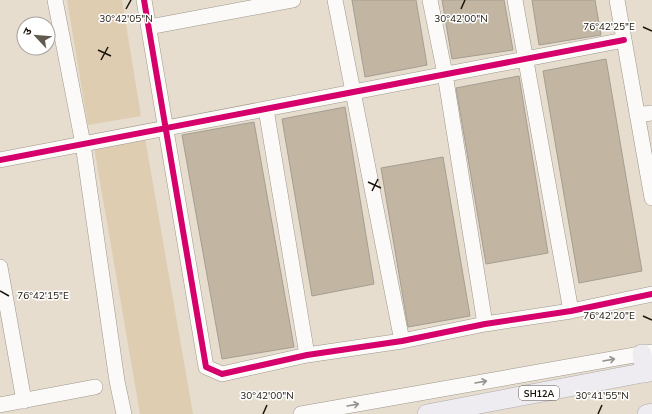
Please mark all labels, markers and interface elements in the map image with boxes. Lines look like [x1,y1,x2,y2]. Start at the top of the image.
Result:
text: 30°42'05"N [99,12,153,25]
text: 30°42'00"N [434,12,488,25]
north arrow [16,16,56,56]
text: 76°42'25"E [583,20,635,33]
text: उ [19,25,35,38]
text: 76°42'15"E [17,289,69,302]
text: 76°42'20"E [583,309,635,322]
one-way arrow [602,355,615,363]
one-way arrow [474,378,487,386]
road number: SH12A [519,386,559,400]
text: 30°42'00"N [240,389,294,402]
text: 30°41'55"N [575,389,629,402]
one-way arrow [346,401,359,409]

